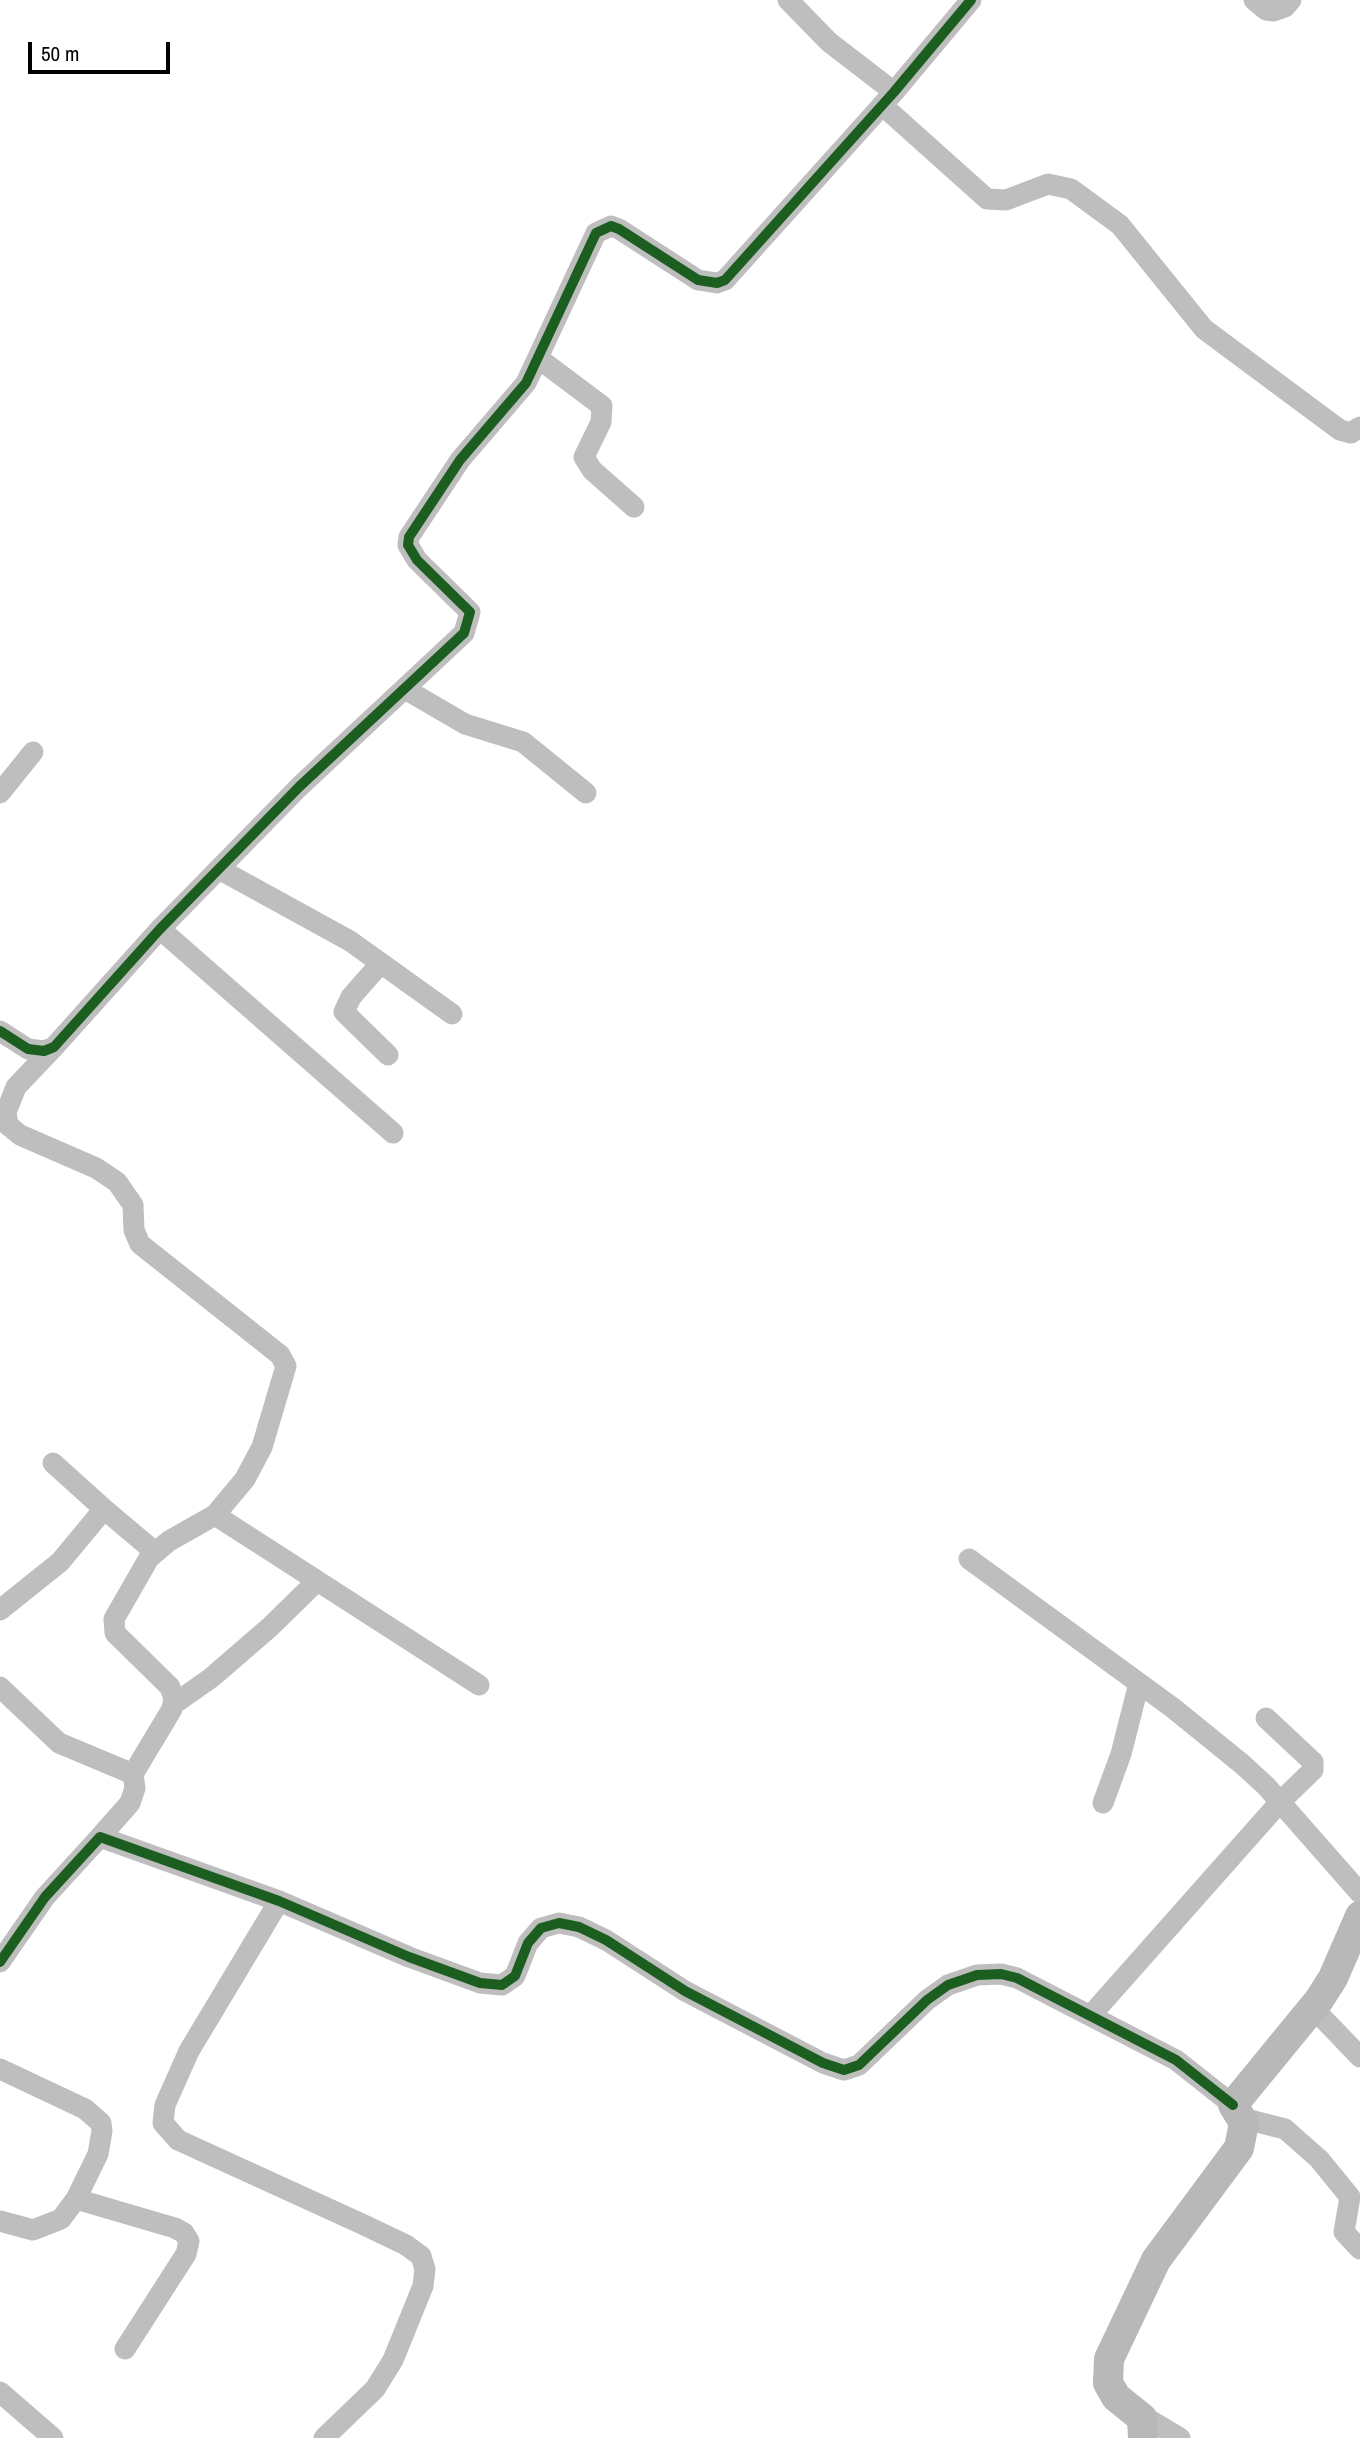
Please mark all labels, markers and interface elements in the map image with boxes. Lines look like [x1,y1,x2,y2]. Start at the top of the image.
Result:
scale bar [32,28,173,72]
text: 50 m [41,39,79,68]

